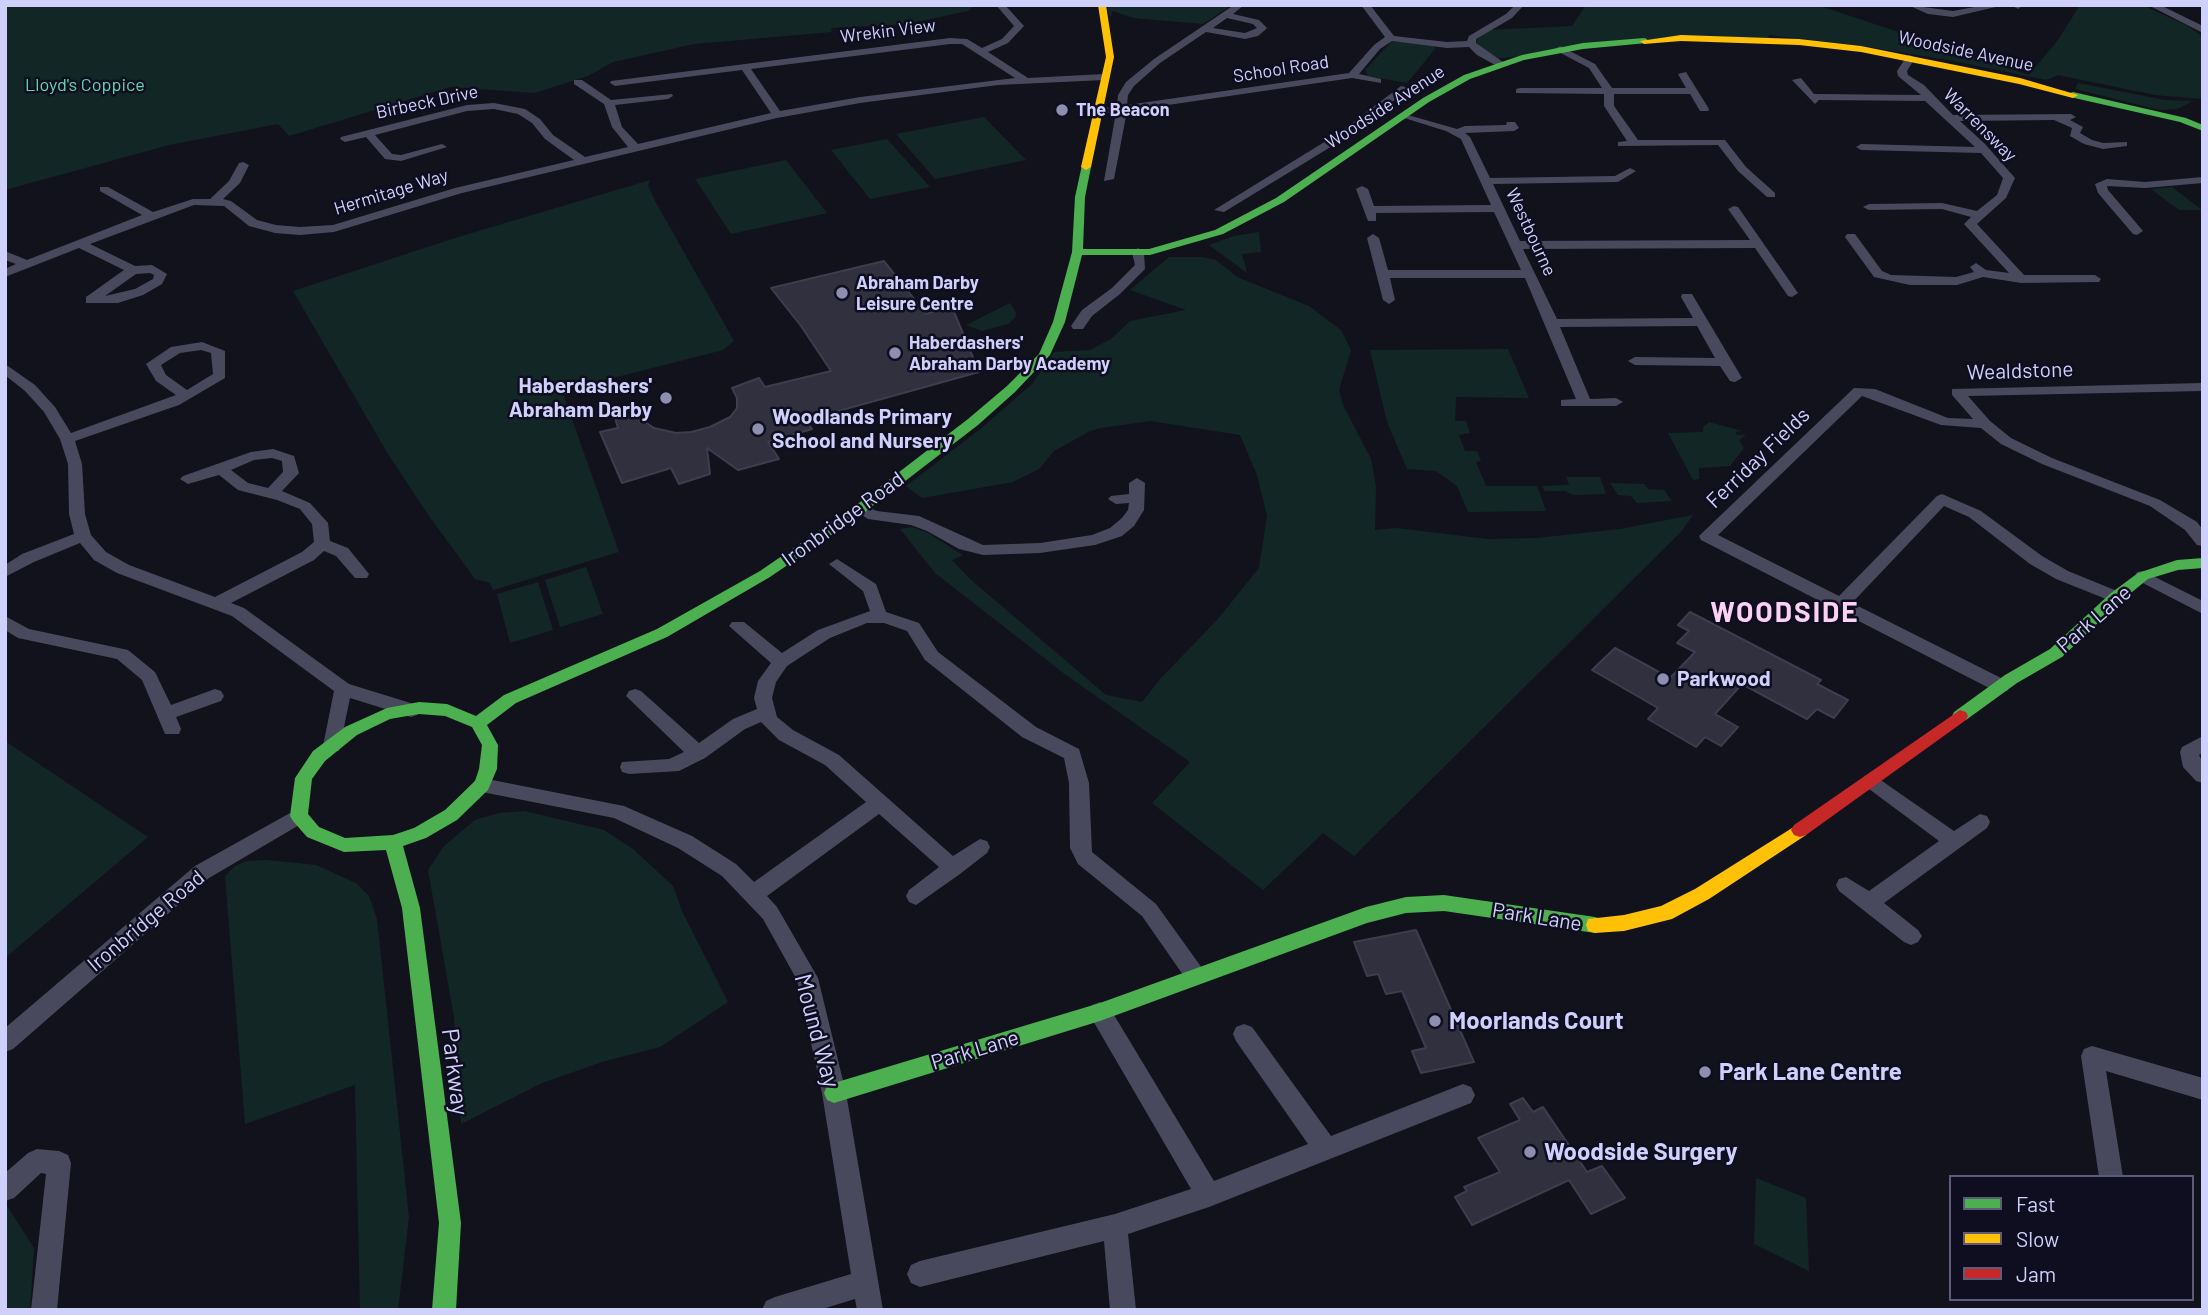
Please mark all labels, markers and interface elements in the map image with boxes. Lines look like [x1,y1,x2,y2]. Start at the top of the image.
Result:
street label: Wrekin View [839,14,937,48]
street label: Woodside Avenue [1896,26,2036,76]
street label: School Road [1232,51,1330,87]
street label: Woodside Avenue [1321,60,1449,154]
park label: Lloyd's Coppice [25,74,145,96]
street label: Birbeck Drive [374,81,480,123]
street label: Warrensway [1939,84,2021,166]
place label: The Beacon [1076,99,1170,121]
marker: The Beacon [1054,102,1070,118]
street label: Hermitage Way [331,164,451,220]
street label: Westbourne [1501,185,1561,279]
place label: Abraham Darby Leisure Centre [856,272,979,314]
marker: Abraham Darby Leisure Centre [834,285,850,301]
place label: Haberdashers' Abraham Darby Academy [909,332,1110,374]
marker: Haberdashers' Abraham Darby Academy [887,345,903,361]
street label: Wealdstone [1966,357,2074,385]
place label: Haberdashers' Abraham Darby [509,373,652,423]
marker: Haberdashers' Abraham Darby [658,390,674,406]
street label: Ferriday Fields [1701,402,1815,514]
place label: Woodlands Primary School and Nursery [772,404,953,454]
marker: Woodlands Primary School and Nursery [750,421,766,437]
street label: Ironbridge Road [777,466,909,572]
street label: Park Lane [2052,580,2136,658]
district label: WOODSIDE [1711,596,1859,630]
place label: Parkwood [1677,666,1771,692]
marker: Parkwood [1655,671,1671,687]
street label: Ironbridge Road [82,865,210,977]
street label: Park Lane [1490,897,1584,937]
street label: Mound Way [788,971,846,1091]
place label: Moorlands Court [1449,1007,1624,1035]
marker: Moorlands Court [1427,1013,1443,1029]
street label: Park Lane [928,1025,1022,1075]
street label: Parkway [435,1027,475,1117]
place label: Park Lane Centre [1719,1058,1902,1086]
marker: Park Lane Centre [1697,1064,1713,1080]
place label: Woodside Surgery [1544,1138,1738,1166]
marker: Woodside Surgery [1522,1144,1538,1160]
legend [1949,1175,2194,1301]
text: Fast [2016,1191,2056,1216]
text: Slow [2016,1226,2059,1251]
text: Jam [2016,1261,2056,1286]

